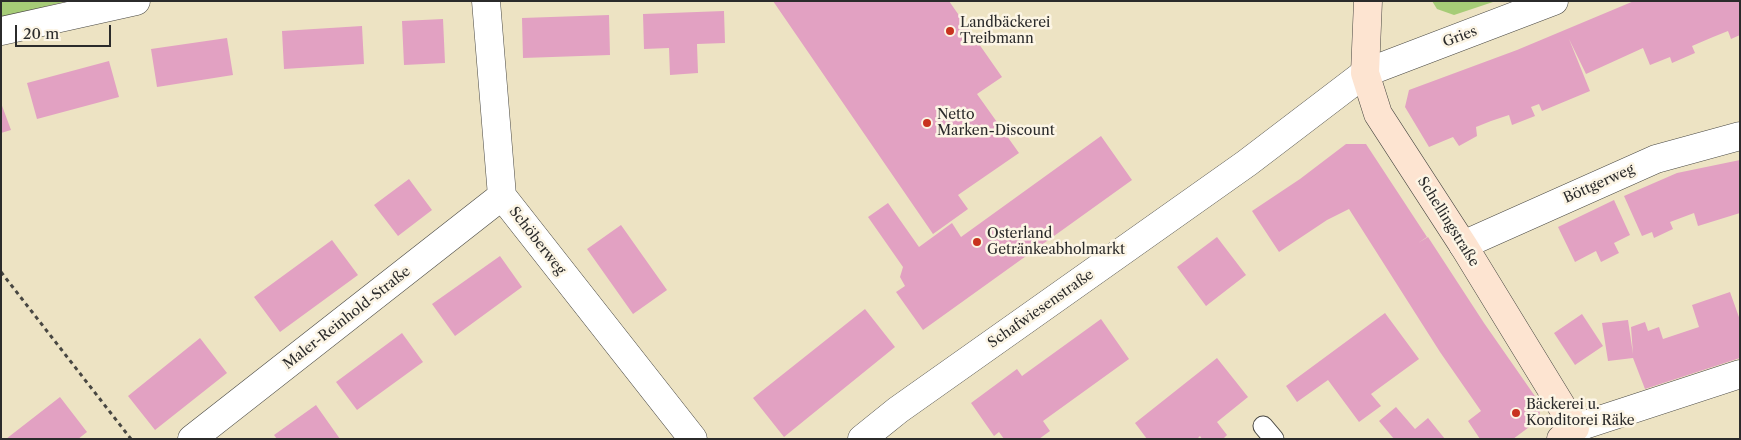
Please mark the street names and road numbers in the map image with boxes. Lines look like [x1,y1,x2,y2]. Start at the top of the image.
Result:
street label: Gries [1440,23,1480,51]
street label: Böttgerweg [1561,161,1637,207]
street label: Schellingstraße [1414,174,1482,270]
street label: Schöberweg [505,204,569,278]
street label: Maler-Reinhold-Straße [280,263,414,373]
street label: Schafwiesenstraße [985,266,1097,352]

